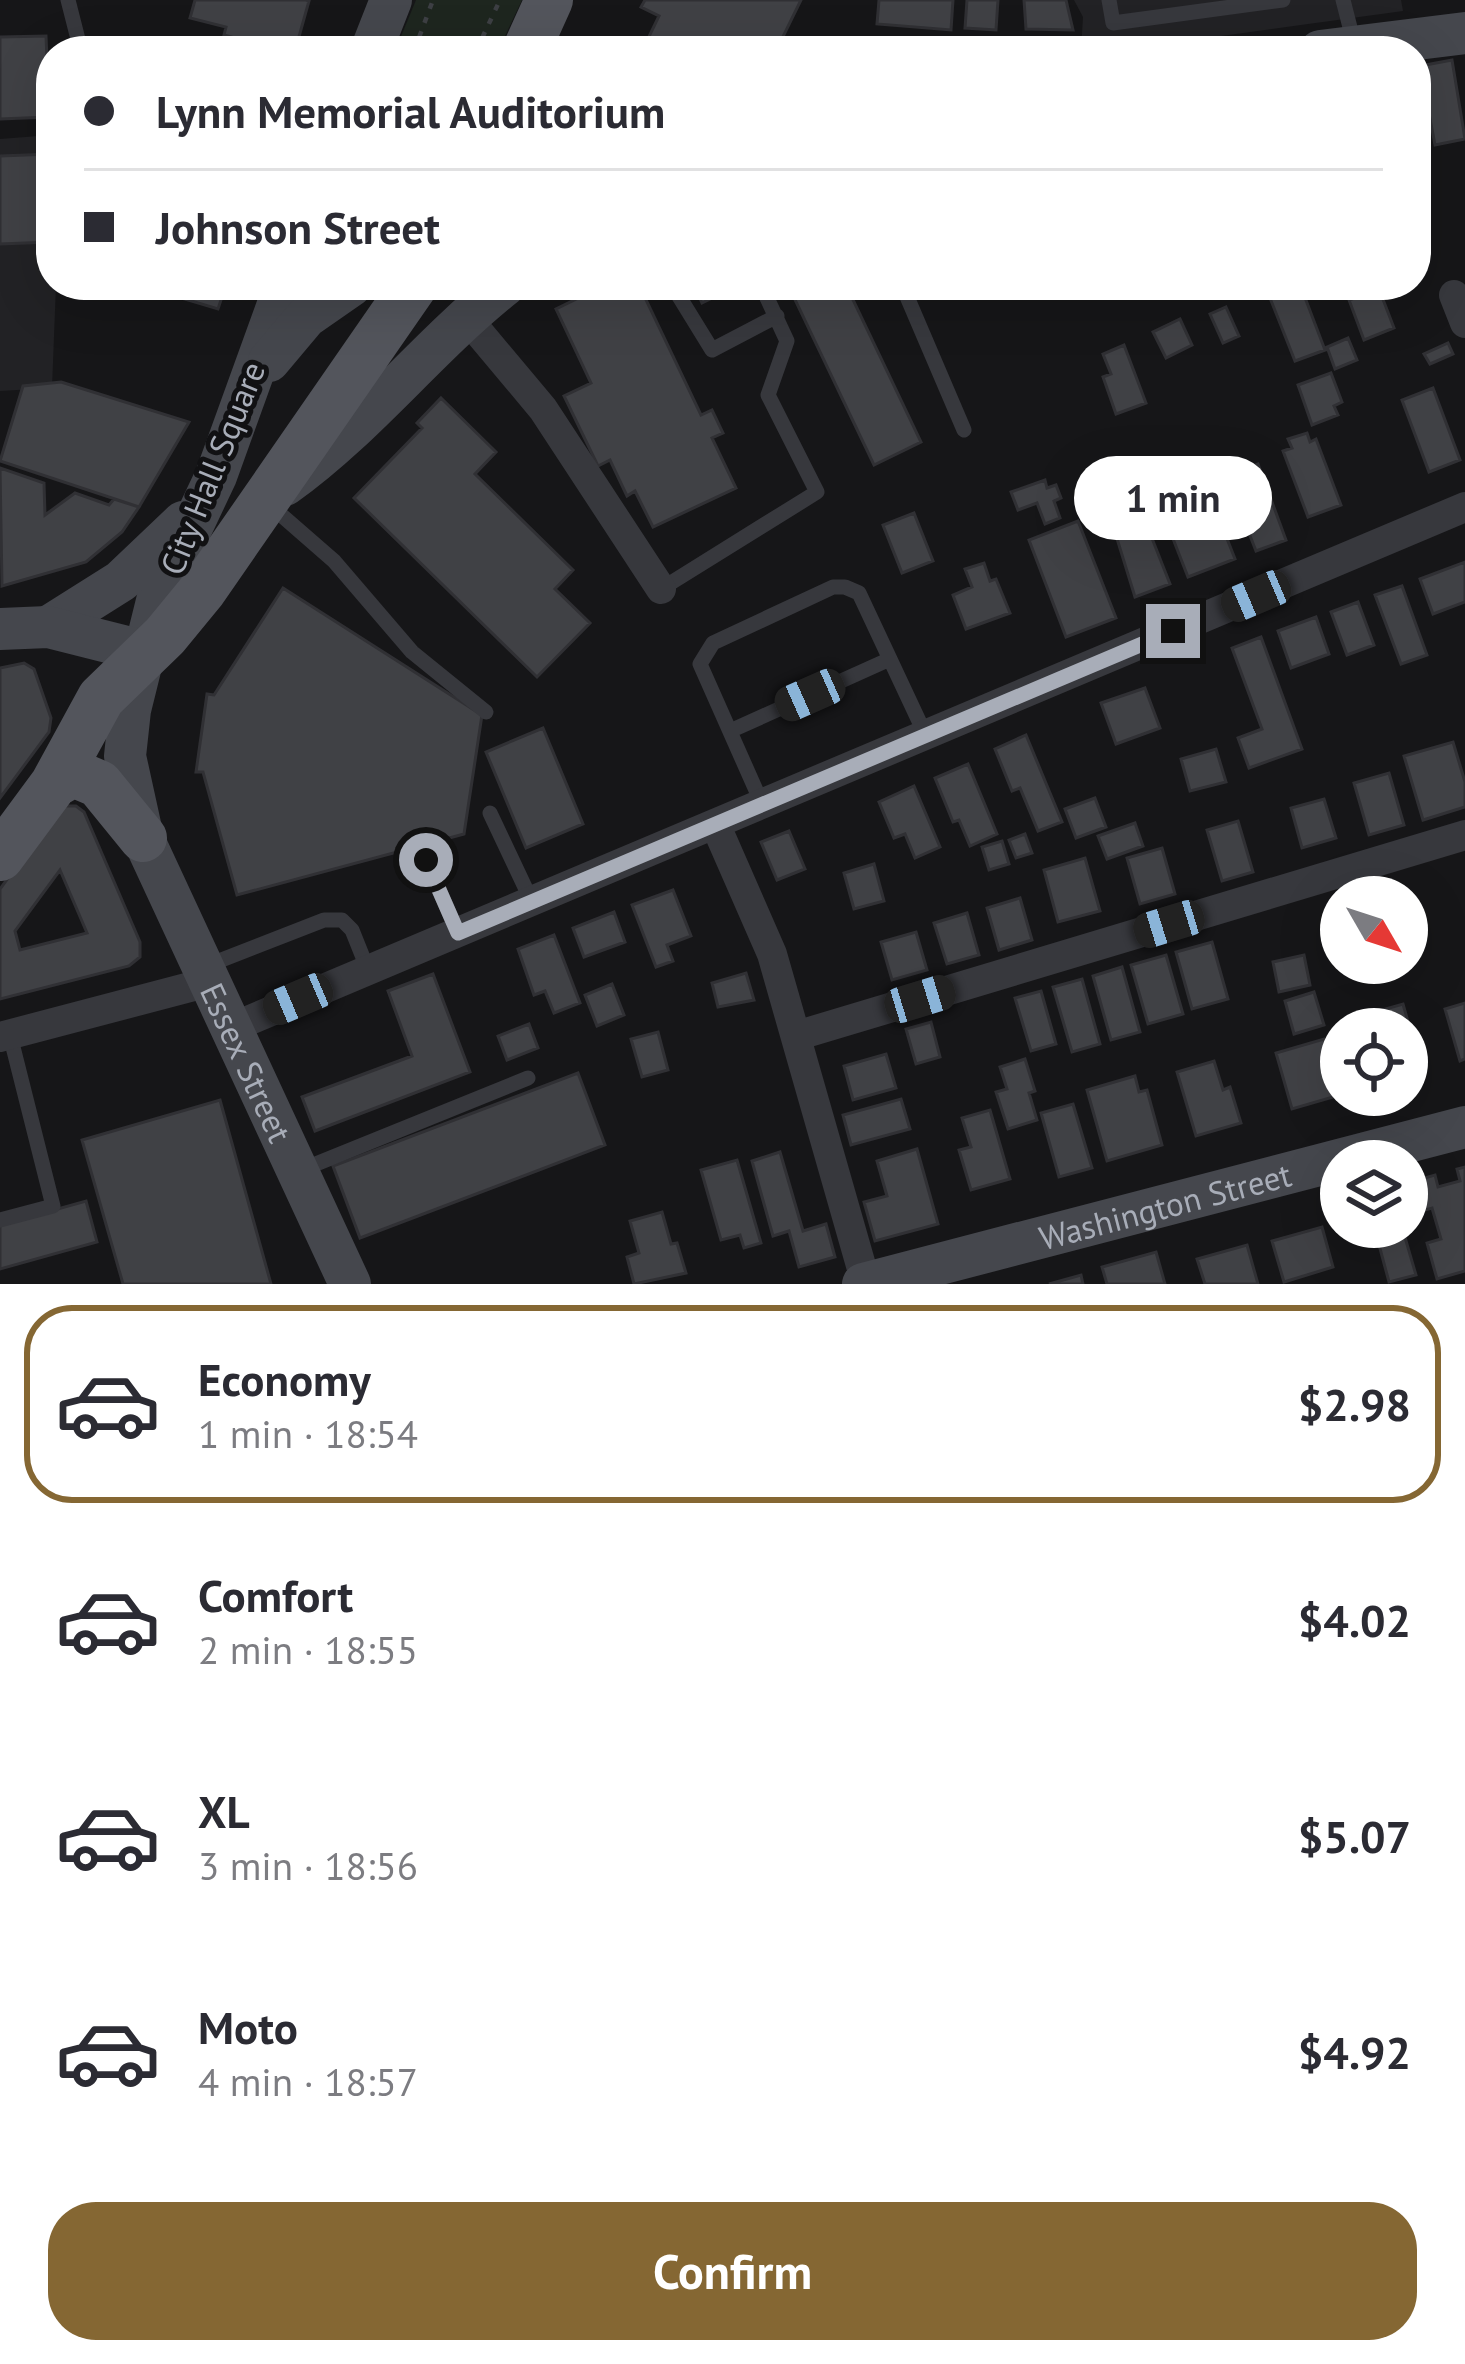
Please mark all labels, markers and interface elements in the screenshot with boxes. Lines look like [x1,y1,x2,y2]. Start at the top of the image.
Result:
text: Lynn Memorial Auditorium [156,82,665,140]
text: Johnson Street [156,198,440,256]
street label: City Hall Square [150,355,274,581]
callout: 1 min [1074,457,1272,541]
text: 1 min [1125,472,1221,523]
car [1216,565,1296,627]
route end [1146,604,1200,658]
car [770,664,850,726]
route start [399,833,453,887]
north arrow [1320,876,1428,984]
map controls [1320,876,1428,1248]
car [1129,896,1209,952]
car [258,968,338,1030]
car [880,971,960,1027]
street label: Essex Street [192,976,302,1149]
button: locate [1320,1008,1428,1116]
button: layers [1320,1140,1428,1248]
street label: Washington Street [1034,1152,1295,1259]
icon: car [54,1350,162,1458]
text: Economy [198,1350,371,1408]
text: $2.98 [1298,1375,1411,1433]
text: 1 min · 18:54 [198,1408,418,1459]
icon: car [54,1566,162,1674]
text: Comfort [198,1566,353,1624]
text: $4.02 [1298,1591,1411,1649]
text: 2 min · 18:55 [198,1624,418,1675]
icon: car [54,1782,162,1890]
text: XL [198,1782,250,1840]
text: $5.07 [1298,1807,1411,1865]
text: 3 min · 18:56 [198,1840,418,1891]
icon: car [54,1998,162,2106]
text: Moto [198,1998,298,2056]
text: $4.92 [1298,2023,1411,2081]
text: 4 min · 18:57 [198,2056,418,2107]
button: Confirm [48,2202,1417,2340]

